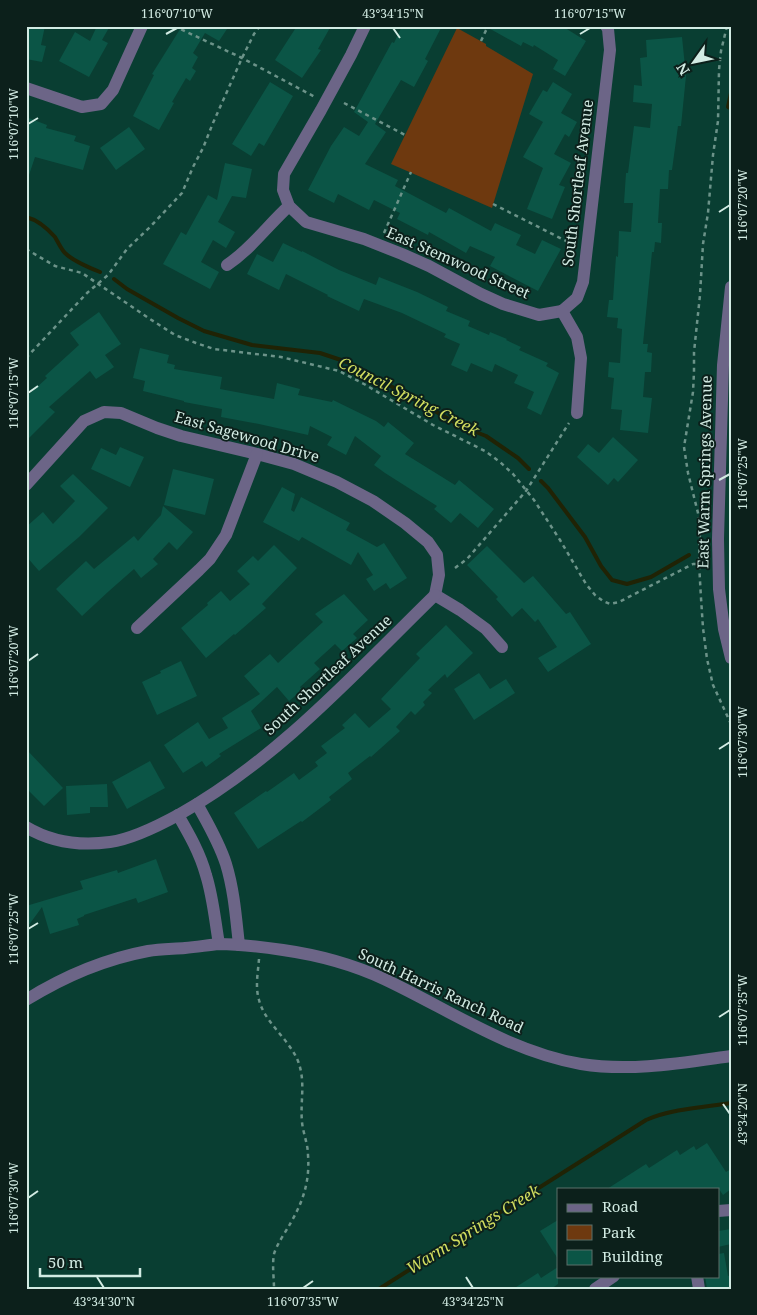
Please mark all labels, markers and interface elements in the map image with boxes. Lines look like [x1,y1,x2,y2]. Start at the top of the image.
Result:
text: 116°07'10"W [141,5,213,22]
text: 43°34'15"N [362,5,424,22]
text: 116°07'15"W [554,5,626,22]
north arrow [670,38,720,88]
text: N [672,60,694,79]
text: 116°07'10"W [5,88,22,160]
street label: South Shortleaf Avenue [557,98,597,267]
text: 116°07'20"W [734,169,751,241]
street label: East Stemwood Street [384,222,533,303]
water label: Council Spring Creek [335,351,484,441]
text: 116°07'15"W [5,357,22,429]
street label: East Warm Springs Avenue [692,375,716,569]
street label: East Sagewood Drive [173,406,322,466]
text: 116°07'25"W [734,438,751,510]
street label: South Shortleaf Avenue [259,610,396,739]
text: 116°07'20"W [5,625,22,697]
text: 116°07'30"W [734,706,751,778]
text: 116°07'25"W [5,893,22,965]
street label: South Harris Ranch Road [356,943,527,1037]
text: 116°07'35"W [734,974,751,1046]
text: 43°34'20"N [734,1083,751,1145]
text: 116°07'30"W [5,1162,22,1234]
water label: Warm Springs Creek [402,1179,545,1279]
legend [557,1188,720,1278]
text: Road [602,1196,638,1216]
text: Park [602,1222,636,1242]
scale bar [40,1245,140,1277]
text: Building [602,1246,663,1266]
text: 50 m [48,1252,83,1272]
text: 43°34'30"N [73,1293,135,1310]
text: 116°07'35"W [267,1293,339,1310]
text: 43°34'25"N [442,1293,504,1310]

